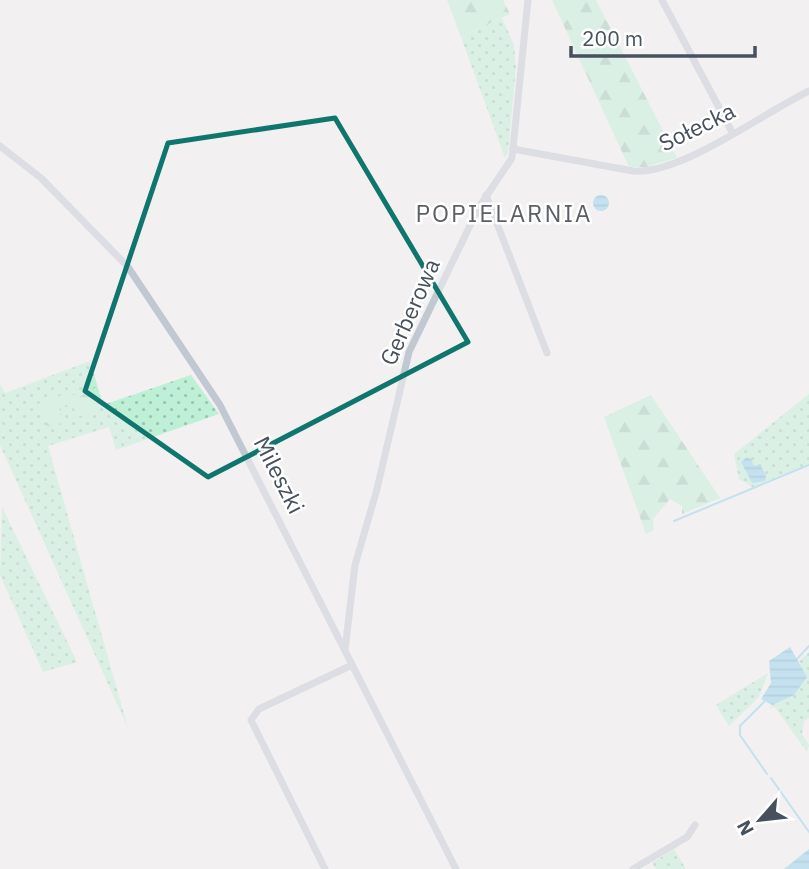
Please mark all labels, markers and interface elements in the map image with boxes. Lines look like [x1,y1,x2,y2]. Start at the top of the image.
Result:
scale bar [571,14,755,58]
text: 200 m [582,24,643,52]
street label: Sołecka [654,95,740,157]
district label: POPIELARNIA [416,197,592,229]
street label: Gerberowa [372,253,446,370]
street label: Mileszki [248,431,312,518]
north arrow [725,785,795,855]
text: N [731,816,759,840]

